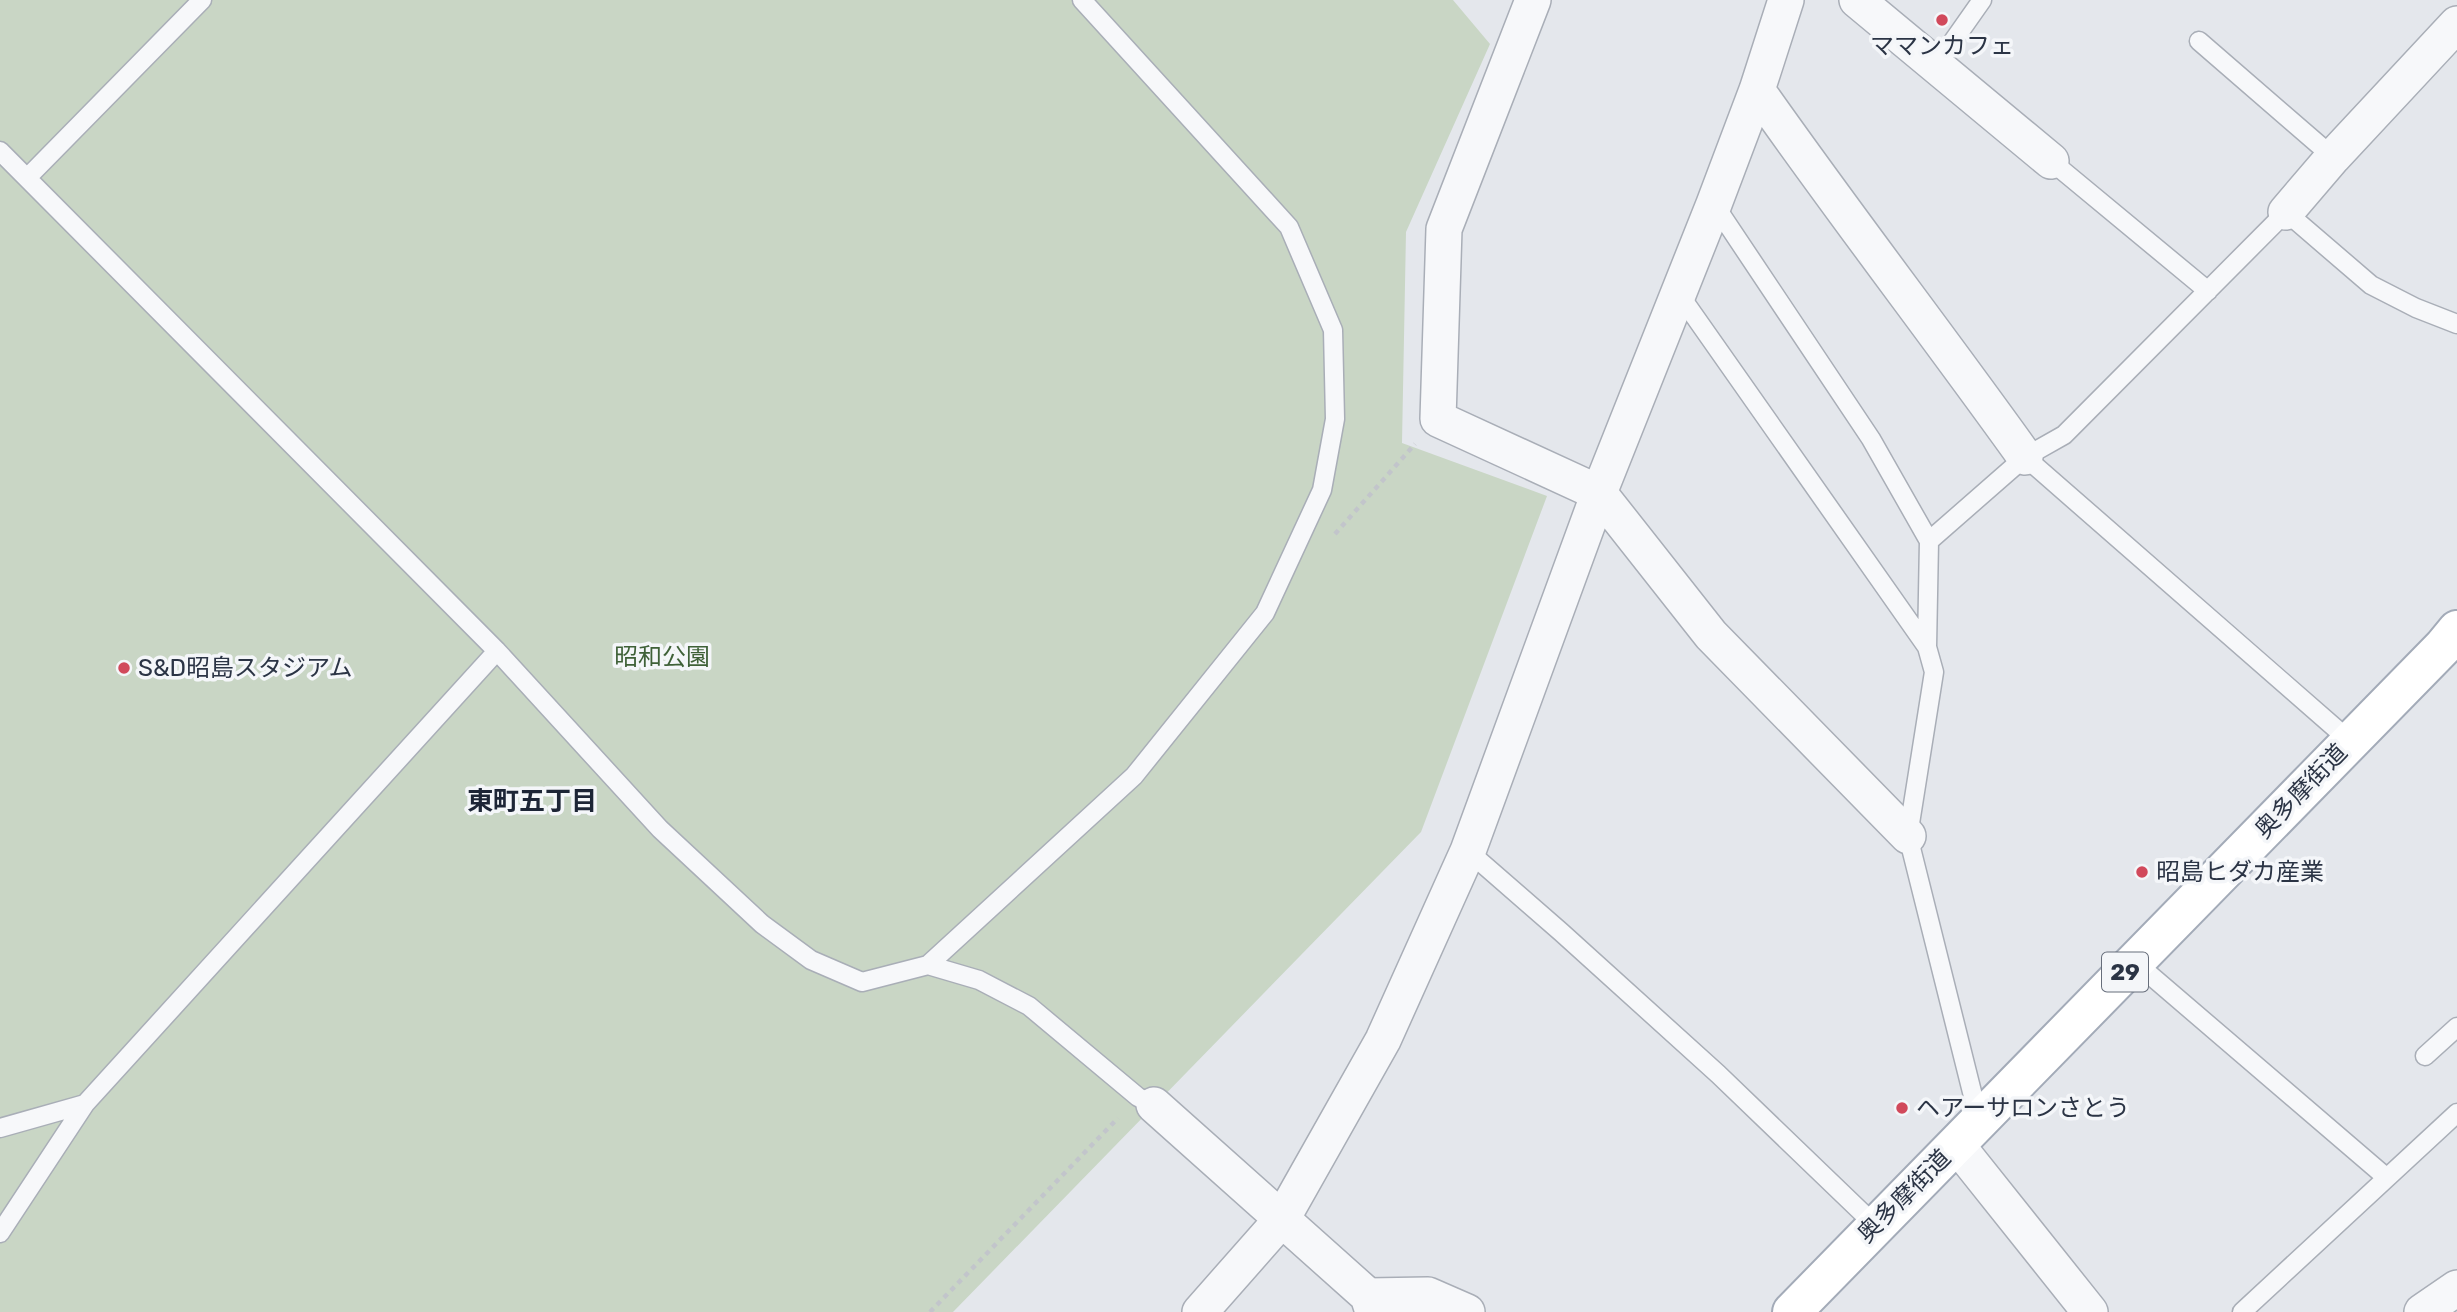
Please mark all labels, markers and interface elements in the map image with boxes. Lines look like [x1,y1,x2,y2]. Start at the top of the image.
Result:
marker: ママンカフェ [1934,12,1950,28]
place label: ママンカフェ [1870,32,2014,60]
park label: 昭和公園 [614,643,710,671]
place label: S&D昭島スタジアム [138,654,352,682]
marker: S&D昭島スタジアム [116,660,132,676]
street label: 奥多摩街道 [2249,738,2353,844]
district label: 東町五丁目 [467,786,597,817]
place label: 昭島ヒダカ産業 [2156,858,2324,886]
marker: 昭島ヒダカ産業 [2134,864,2150,880]
road number: 29 [2102,953,2148,992]
place label: ヘアーサロンさとう [1916,1094,2130,1122]
marker: ヘアーサロンさとう [1894,1100,1910,1116]
street label: 奥多摩街道 [1852,1144,1956,1248]

